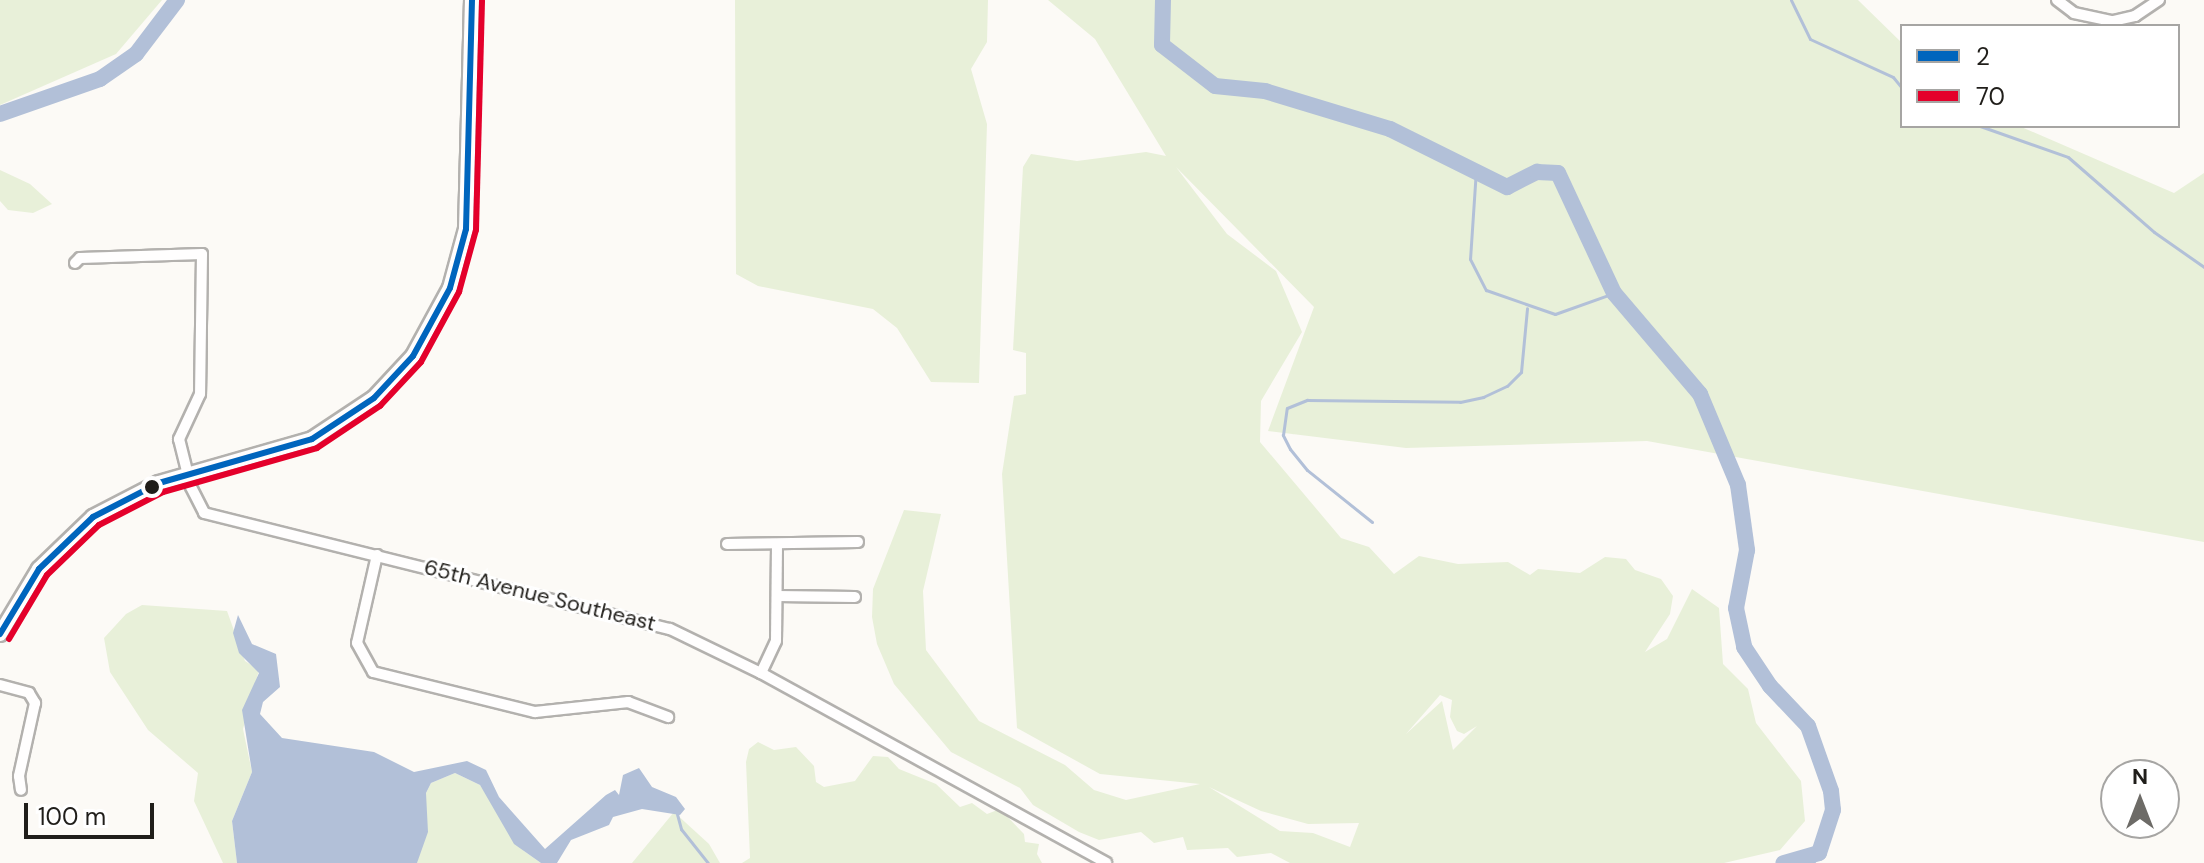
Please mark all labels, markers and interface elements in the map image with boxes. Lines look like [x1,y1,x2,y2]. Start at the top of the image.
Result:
legend [1900,24,2180,128]
text: 2 [1976,41,1990,72]
text: 70 [1976,81,2005,112]
unlabelled marker [144,479,160,495]
street label: 65th Avenue Southeast [421,553,659,637]
north arrow [2100,759,2180,839]
text: N [2132,762,2148,791]
scale bar [28,787,158,837]
text: 100 m [38,801,106,832]

